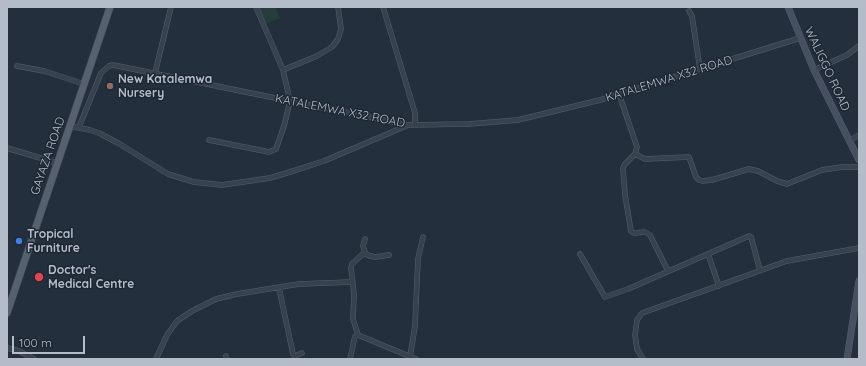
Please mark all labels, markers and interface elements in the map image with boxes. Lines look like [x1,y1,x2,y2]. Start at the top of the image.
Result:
street label: WALIGGO ROAD [801,25,853,113]
street label: KATALEMWA X32 ROAD [604,53,734,105]
place label: New Katalemwa Nursery [118,72,212,100]
marker: New Katalemwa Nursery [105,81,115,91]
street label: KATALEMWA X32 ROAD [274,91,406,131]
street label: GAYAZA ROAD [28,115,68,197]
place label: Tropical Furniture [27,227,80,255]
marker: Tropical Furniture [14,236,24,246]
place label: Doctor's Medical Centre [48,263,134,291]
marker: Doctor's Medical Centre [33,271,45,283]
scale bar [14,328,87,354]
text: 100 m [19,335,52,350]

